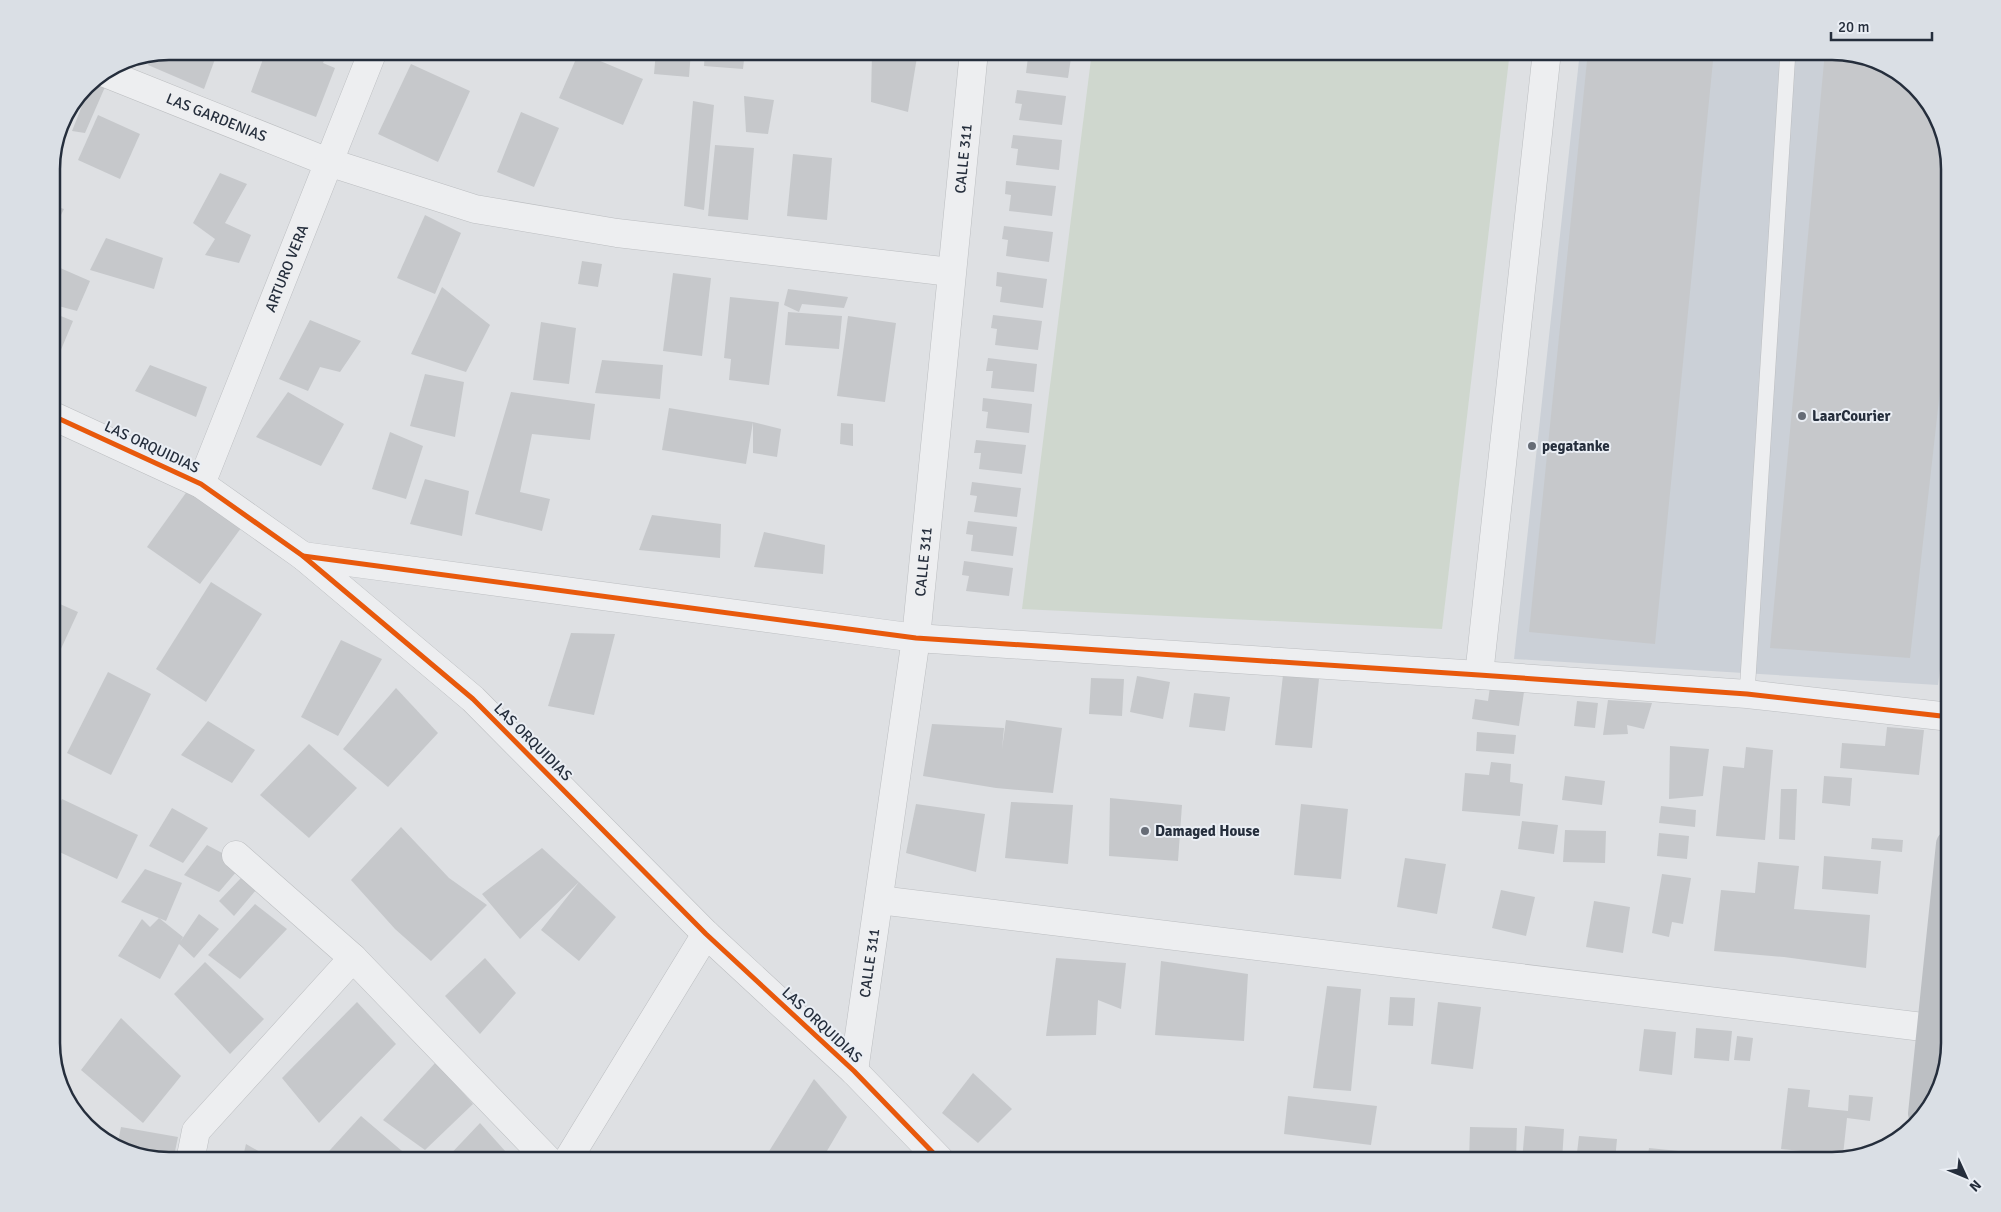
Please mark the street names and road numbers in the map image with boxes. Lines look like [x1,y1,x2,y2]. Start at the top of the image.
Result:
street label: LAS GARDENIAS [164,89,269,146]
street label: CALLE 311 [951,123,976,194]
street label: ARTURO VERA [261,222,312,315]
street label: LAS ORQUIDIAS [102,417,202,477]
street label: CALLE 311 [911,526,936,597]
street label: LAS ORQUIDIAS [490,699,576,785]
street label: CALLE 311 [856,927,883,999]
street label: LAS ORQUIDIAS [778,983,866,1067]

